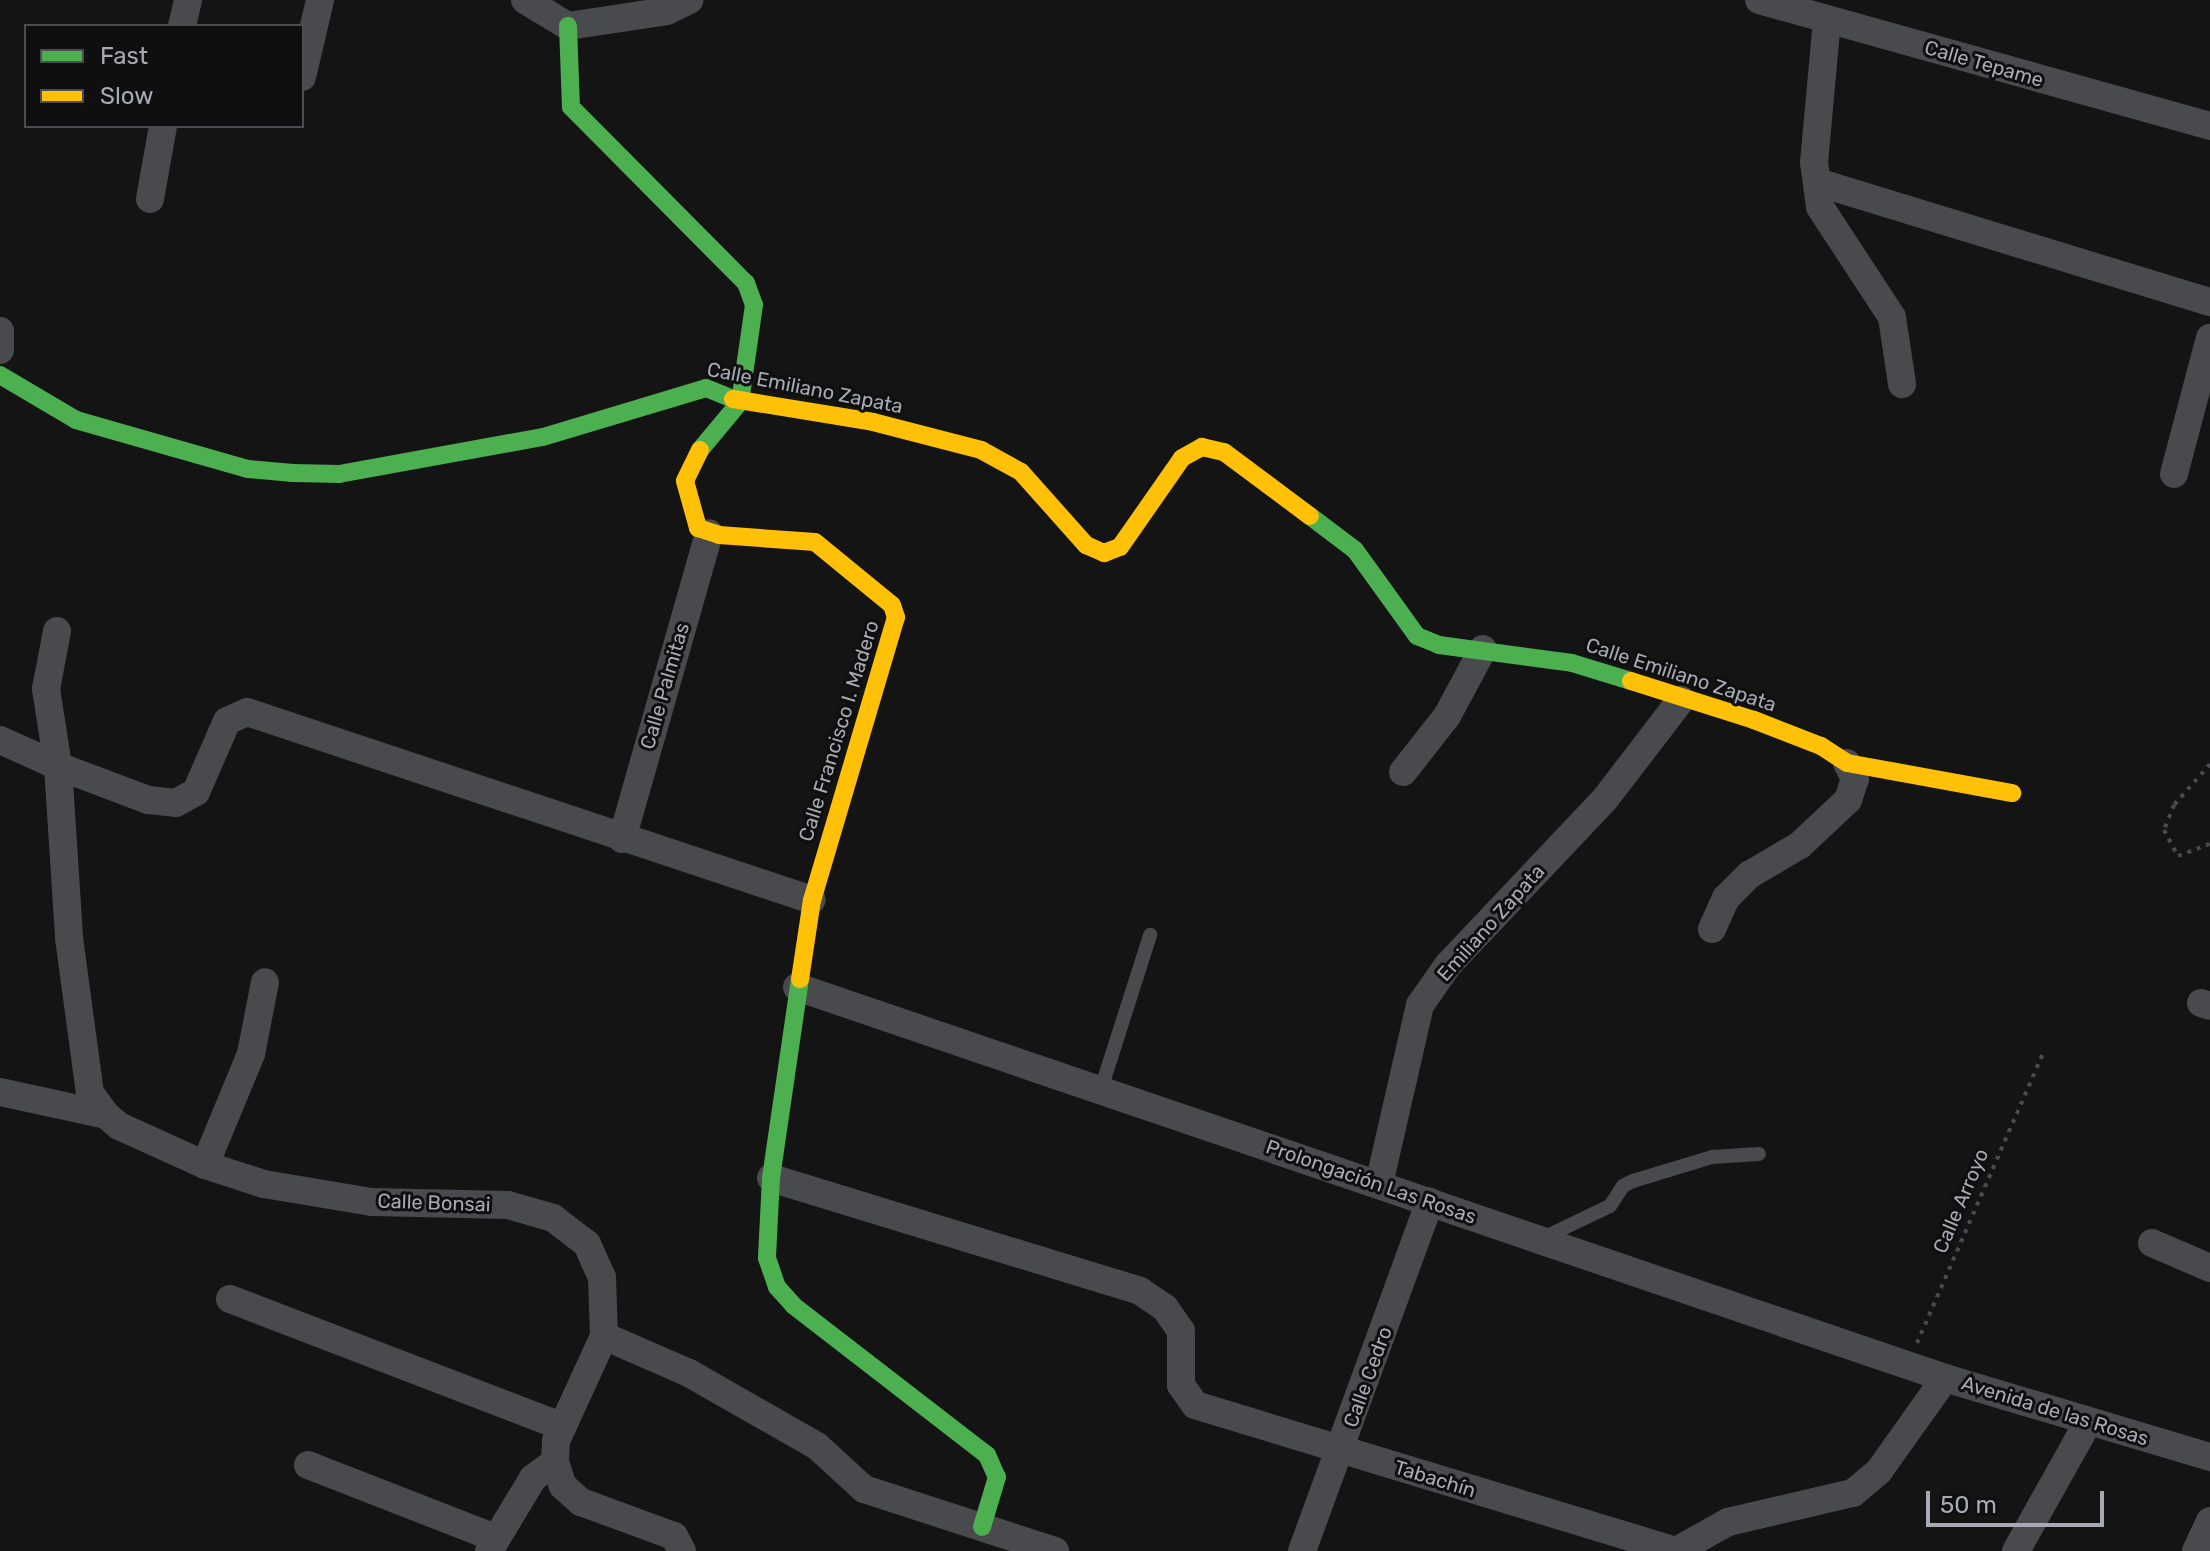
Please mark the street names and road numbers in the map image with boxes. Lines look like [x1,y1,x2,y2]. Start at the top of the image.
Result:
street label: Calle Tepame [1922,36,2046,92]
street label: Calle Emiliano Zapata [705,357,905,419]
street label: Calle Francisco I. Madero [794,618,884,844]
street label: Calle Palmitas [635,620,695,752]
street label: Calle Emiliano Zapata [1583,633,1779,717]
street label: Emiliano Zapata [1432,860,1550,986]
street label: Prolongación Las Rosas [1263,1135,1479,1229]
street label: Calle Arroyo [1928,1145,1994,1257]
street label: Calle Bonsai [377,1189,491,1217]
street label: Calle Cedro [1339,1323,1397,1431]
street label: Avenida de las Rosas [1959,1371,2151,1451]
street label: Tabachín [1391,1455,1479,1503]

